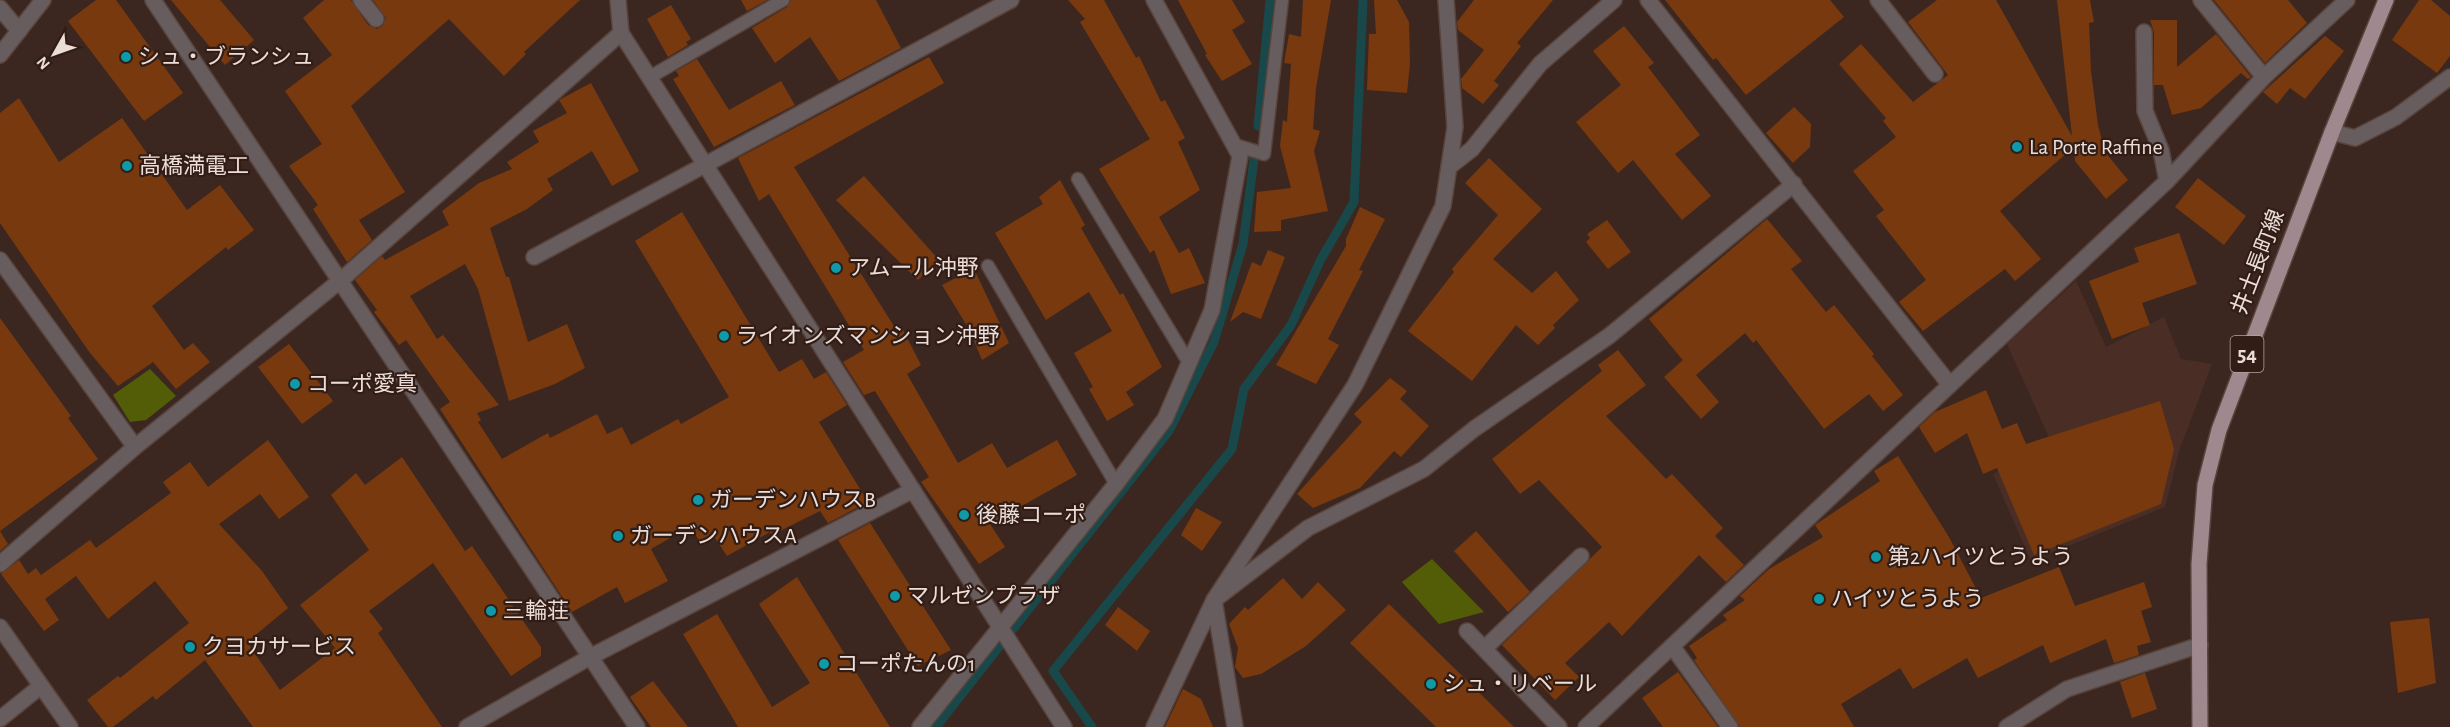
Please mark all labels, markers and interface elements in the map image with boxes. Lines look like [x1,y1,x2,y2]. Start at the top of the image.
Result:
north arrow [24,24,84,84]
place label: シュ・ブランシュ [138,45,314,68]
marker: シュ・ブランシュ [119,50,133,64]
text: N [34,54,53,72]
place label: La Porte Raffine [2029,136,2163,158]
marker: La Porte Raffine [2010,140,2024,154]
place label: 高橋満電工 [139,154,249,177]
marker: 高橋満電工 [120,159,134,173]
street label: 井土長町線 [2227,206,2288,317]
place label: アムール沖野 [848,256,978,279]
marker: アムール沖野 [829,261,843,275]
place label: ライオンズマンション沖野 [736,324,1000,347]
marker: ライオンズマンション沖野 [717,329,731,343]
road number: 54 [2230,336,2264,372]
place label: コーポ愛真 [307,372,417,395]
marker: コーポ愛真 [288,377,302,391]
place label: ガーデンハウスB [710,488,876,511]
marker: ガーデンハウスB [691,493,705,507]
place label: 後藤コーポ [976,503,1086,526]
marker: 後藤コーポ [957,508,971,522]
place label: ガーデンハウスA [630,524,797,547]
marker: ガーデンハウスA [611,529,625,543]
place label: 第2ハイツとうよう [1888,545,2074,568]
marker: 第2ハイツとうよう [1869,550,1883,564]
place label: マルゼンプラザ [907,584,1060,607]
place label: ハイツとうよう [1831,588,1985,610]
marker: マルゼンプラザ [888,589,902,603]
marker: ハイツとうよう [1812,592,1826,606]
place label: 三輪荘 [503,599,569,622]
marker: 三輪荘 [484,604,498,618]
place label: クヨカサービス [202,636,356,658]
marker: クヨカサービス [183,640,197,654]
place label: コーポたんの1 [836,652,976,675]
marker: コーポたんの1 [817,657,831,671]
place label: シュ・リベール [1443,673,1597,695]
marker: シュ・リベール [1424,677,1438,691]

